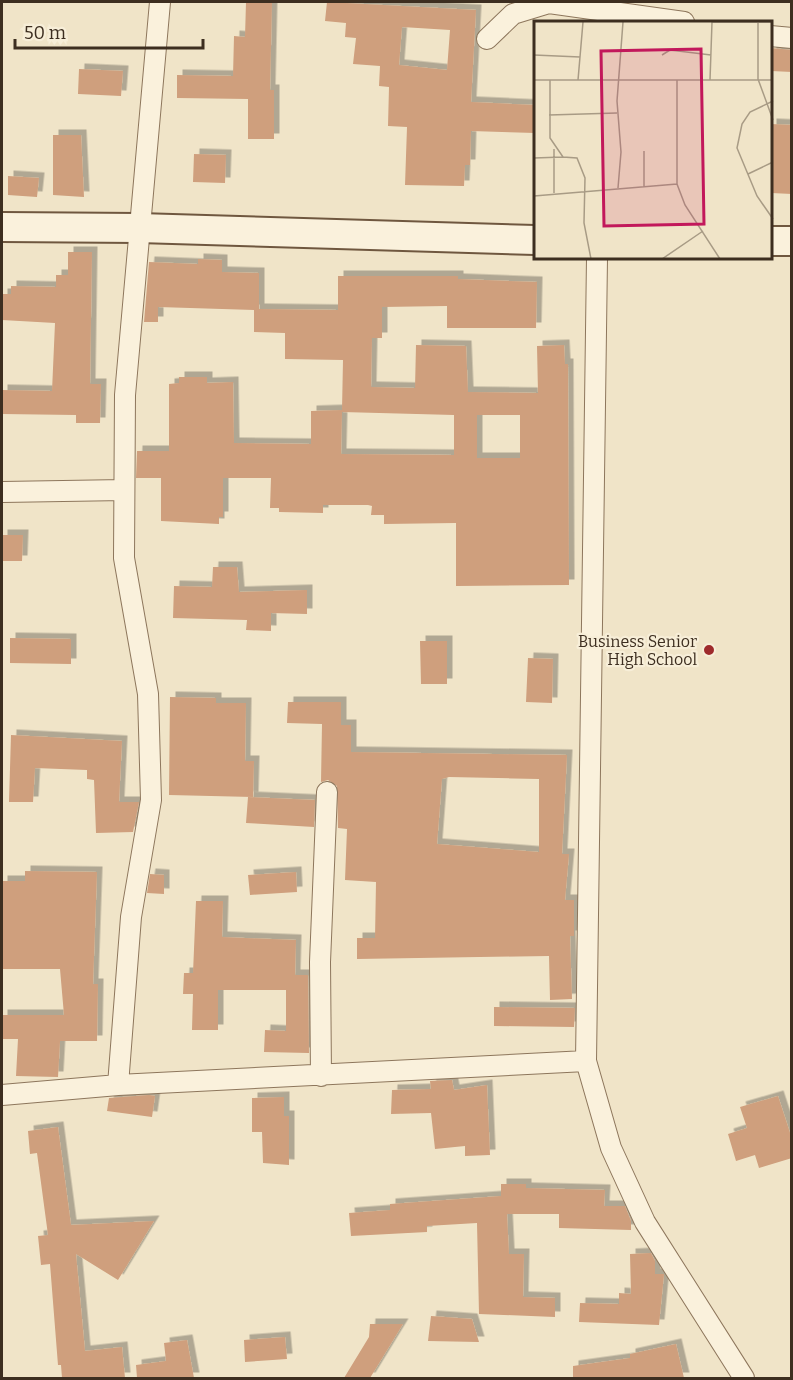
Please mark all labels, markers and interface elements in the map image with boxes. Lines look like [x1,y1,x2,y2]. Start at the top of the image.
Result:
scale bar [15,12,202,50]
inset map [534,21,772,260]
text: 50 m [24,22,66,44]
place label: Business Senior High School [578,632,697,669]
marker: Business Senior High School [702,643,716,657]

